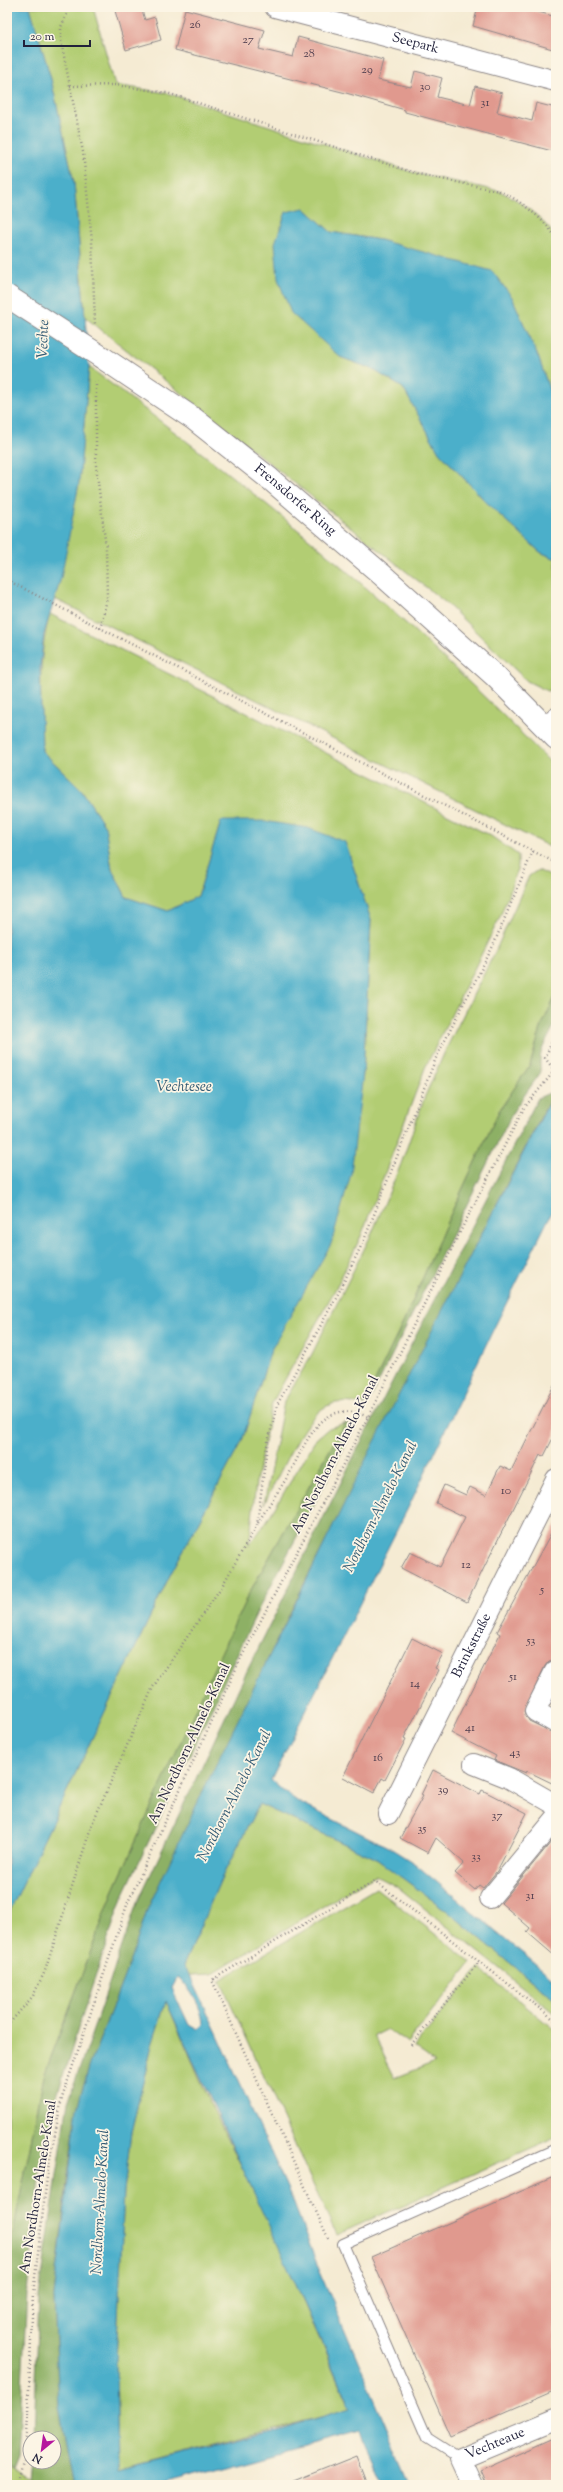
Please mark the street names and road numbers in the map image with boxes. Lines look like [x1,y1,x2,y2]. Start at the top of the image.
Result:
street label: Seepark [389,28,441,60]
street label: Frensdorfer Ring [249,460,340,541]
street label: Am Nordhorn-Almelo-Kanal [289,1373,383,1537]
street label: Brinkstraße [448,1610,497,1682]
street label: Am Nordhorn-Almelo-Kanal [145,1661,235,1827]
street label: Am Nordhorn-Almelo-Kanal [15,2099,63,2275]
street label: Vechteaue [462,2423,528,2466]

